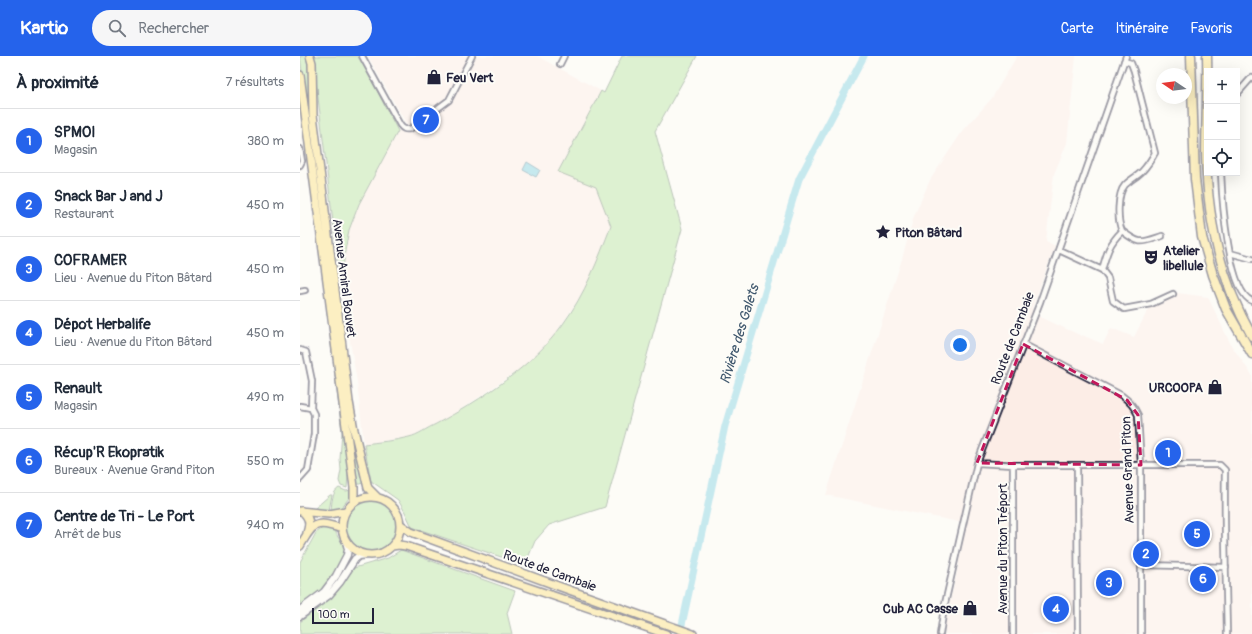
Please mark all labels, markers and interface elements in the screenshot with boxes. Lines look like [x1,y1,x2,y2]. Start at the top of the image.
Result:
search box [92,10,372,46]
text: Kartio [20,16,68,40]
icon: search [106,17,128,39]
text: Rechercher [138,19,209,38]
text: Carte [1061,20,1093,37]
text: Itinéraire [1115,20,1168,37]
text: Favoris [1190,20,1232,37]
shop icon: Feu Vert [425,68,443,86]
north arrow [1156,68,1192,104]
map controls [1204,68,1240,176]
button: + [1204,68,1240,104]
place label: Feu Vert [446,70,494,86]
text: À proximité [16,72,99,93]
text: 7 résultats [226,74,284,90]
button: − [1204,104,1240,140]
pin: 7 [413,105,439,135]
text: SPMOI [54,123,96,142]
text: 1 [26,133,32,149]
text: 380 m [247,133,284,149]
button: locate [1204,140,1240,176]
text: Magasin [54,142,97,158]
text: Snack Bar J and J [54,187,163,206]
text: 2 [25,197,33,213]
text: 450 m [246,197,284,213]
text: Restaurant [54,206,114,222]
street label: Avenue Amiral Bouvet [329,218,359,339]
place icon: Piton Bâtard [874,223,892,241]
place label: Piton Bâtard [895,225,962,241]
place label: Atelier libellule [1163,243,1204,274]
theatre icon: Atelier libellule [1142,248,1160,266]
text: COFRAMER [54,251,127,270]
text: 3 [25,261,33,277]
text: 450 m [246,261,284,277]
text: Lieu · Avenue du Piton Bâtard [54,270,212,286]
water label: Rivière des Galets [716,281,763,386]
street label: Route de Cambaie [988,289,1038,387]
text: Dépot Herbalife [54,315,151,334]
text: 4 [25,325,33,341]
text: 450 m [246,325,284,341]
text: Lieu · Avenue du Piton Bâtard [54,334,212,350]
your location [950,335,970,355]
shop icon: URCOOPA [1206,378,1224,396]
text: Renault [54,379,102,398]
place label: URCOOPA [1149,380,1204,396]
text: 5 [25,389,33,405]
text: 490 m [247,389,284,405]
text: Magasin [54,398,97,414]
street label: Avenue Grand Piton [1118,416,1138,524]
pin: 1 [1155,438,1181,468]
text: Récup'R Ekopratik [54,443,164,462]
text: 6 [25,453,33,469]
text: 550 m [247,453,284,469]
text: Bureaux · Avenue Grand Piton [54,462,215,478]
street label: Avenue du Piton Tréport [995,482,1011,615]
text: Centre de Tri - Le Port [54,507,194,526]
text: 7 [26,517,32,533]
text: 940 m [247,517,284,533]
pin: 5 [1184,519,1210,549]
text: Arrêt de bus [54,526,121,542]
pin: 2 [1133,539,1159,569]
street label: Route de Cambaie [501,547,599,595]
pin: 6 [1190,564,1216,594]
pin: 3 [1096,568,1122,598]
pin: 4 [1043,594,1069,624]
shop icon: Cub AC Casse [961,599,979,617]
place label: Cub AC Casse [883,601,959,617]
scale bar [312,606,374,625]
text: 100 m [318,608,349,621]

